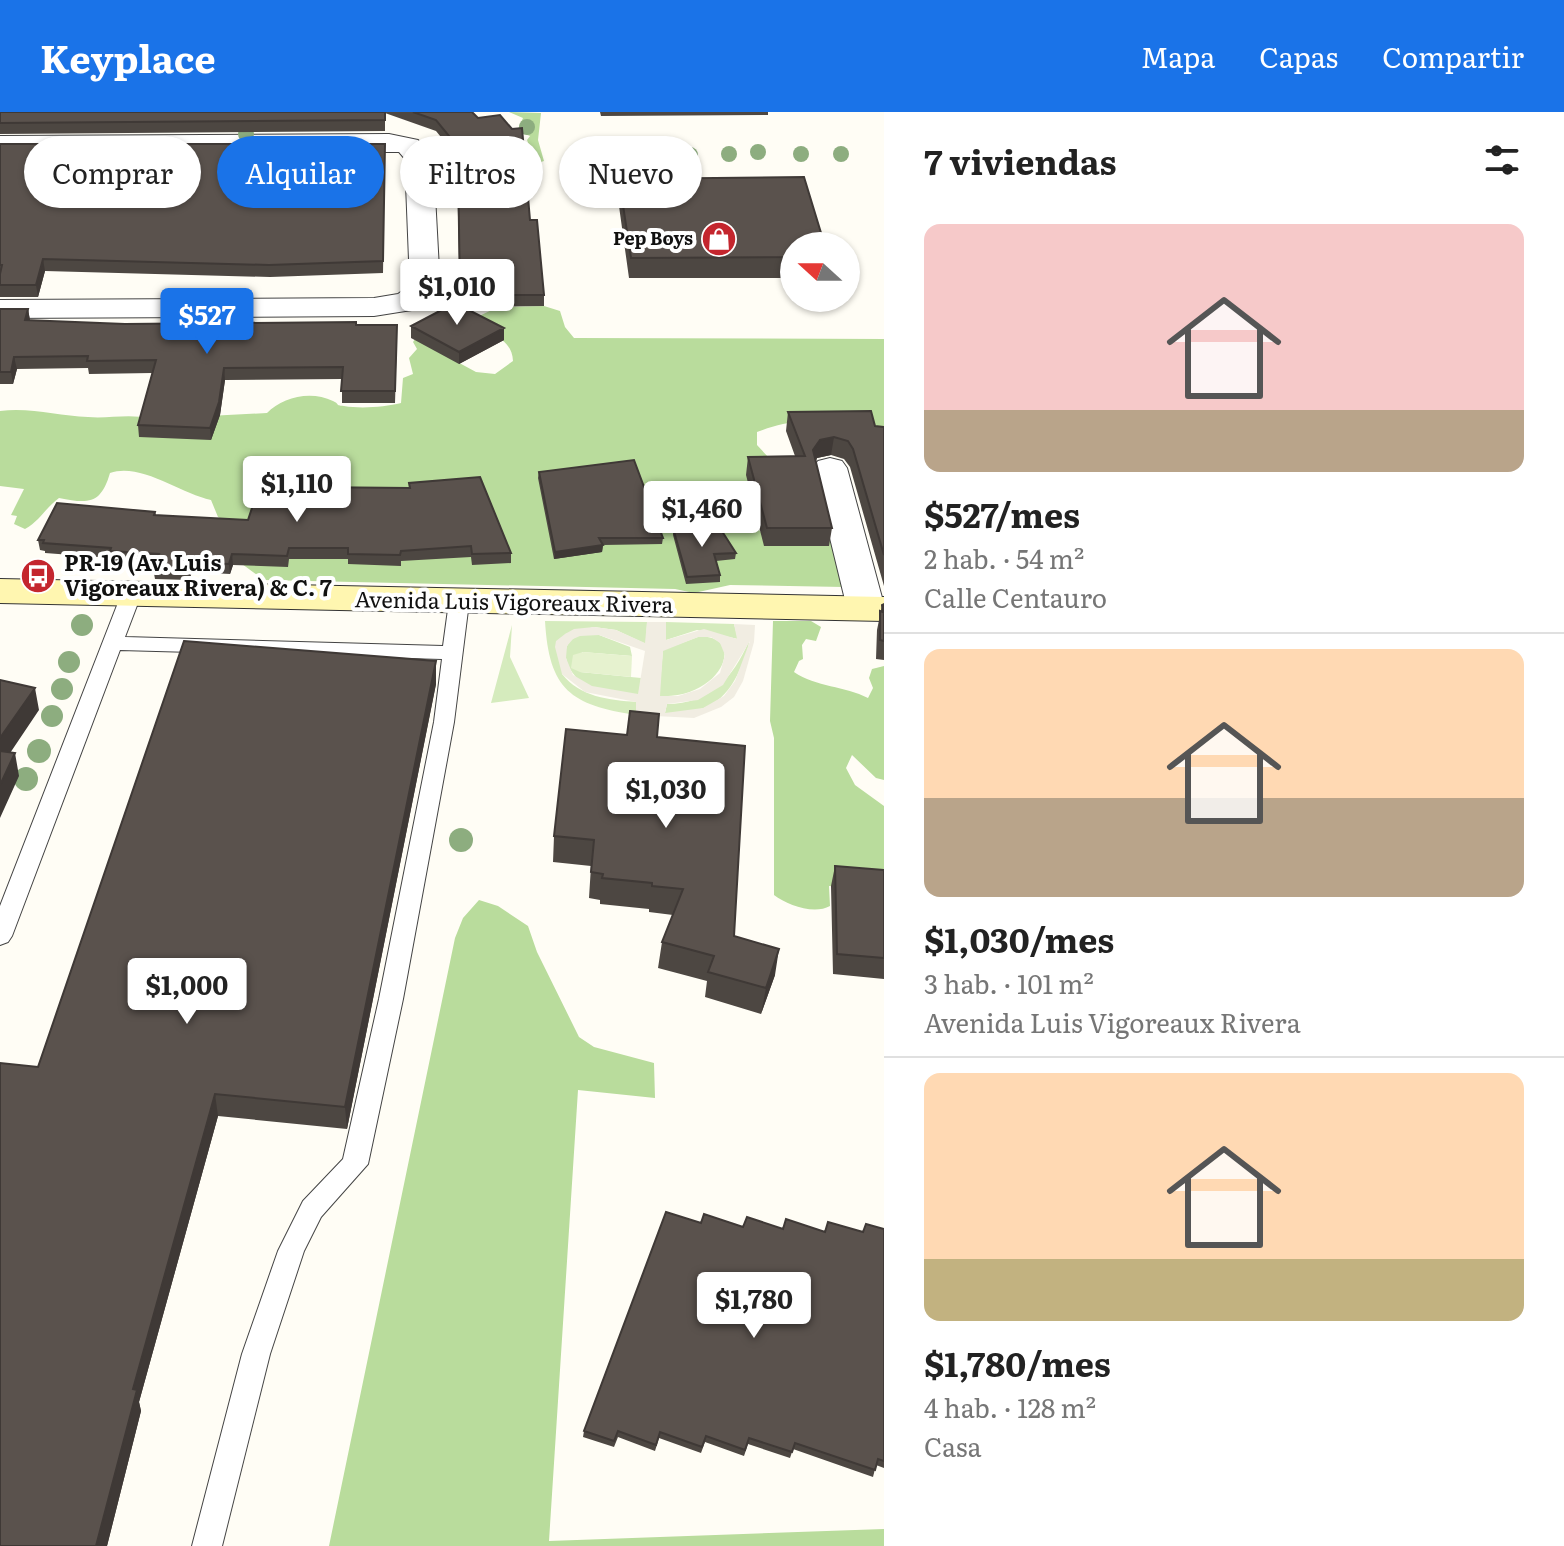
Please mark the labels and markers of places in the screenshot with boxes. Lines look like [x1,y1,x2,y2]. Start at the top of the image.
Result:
shop icon: Pep Boys [700,220,738,258]
place label: Pep Boys [613,224,693,251]
pin: $1,010 [392,259,522,327]
pin: $527 [160,288,254,356]
pin: $1,110 [232,456,362,524]
pin: $1,460 [637,481,767,549]
place label: PR-19 (Av. Luis Vigoreaux Rivera) & C. 7 [64,545,332,603]
bus stop icon: PR-19 (Av. Luis Vigoreaux Rivera) & C. 7 [19,557,57,595]
pin: $1,030 [601,762,731,830]
pin: $1,000 [122,958,252,1026]
pin: $1,780 [689,1272,819,1340]

